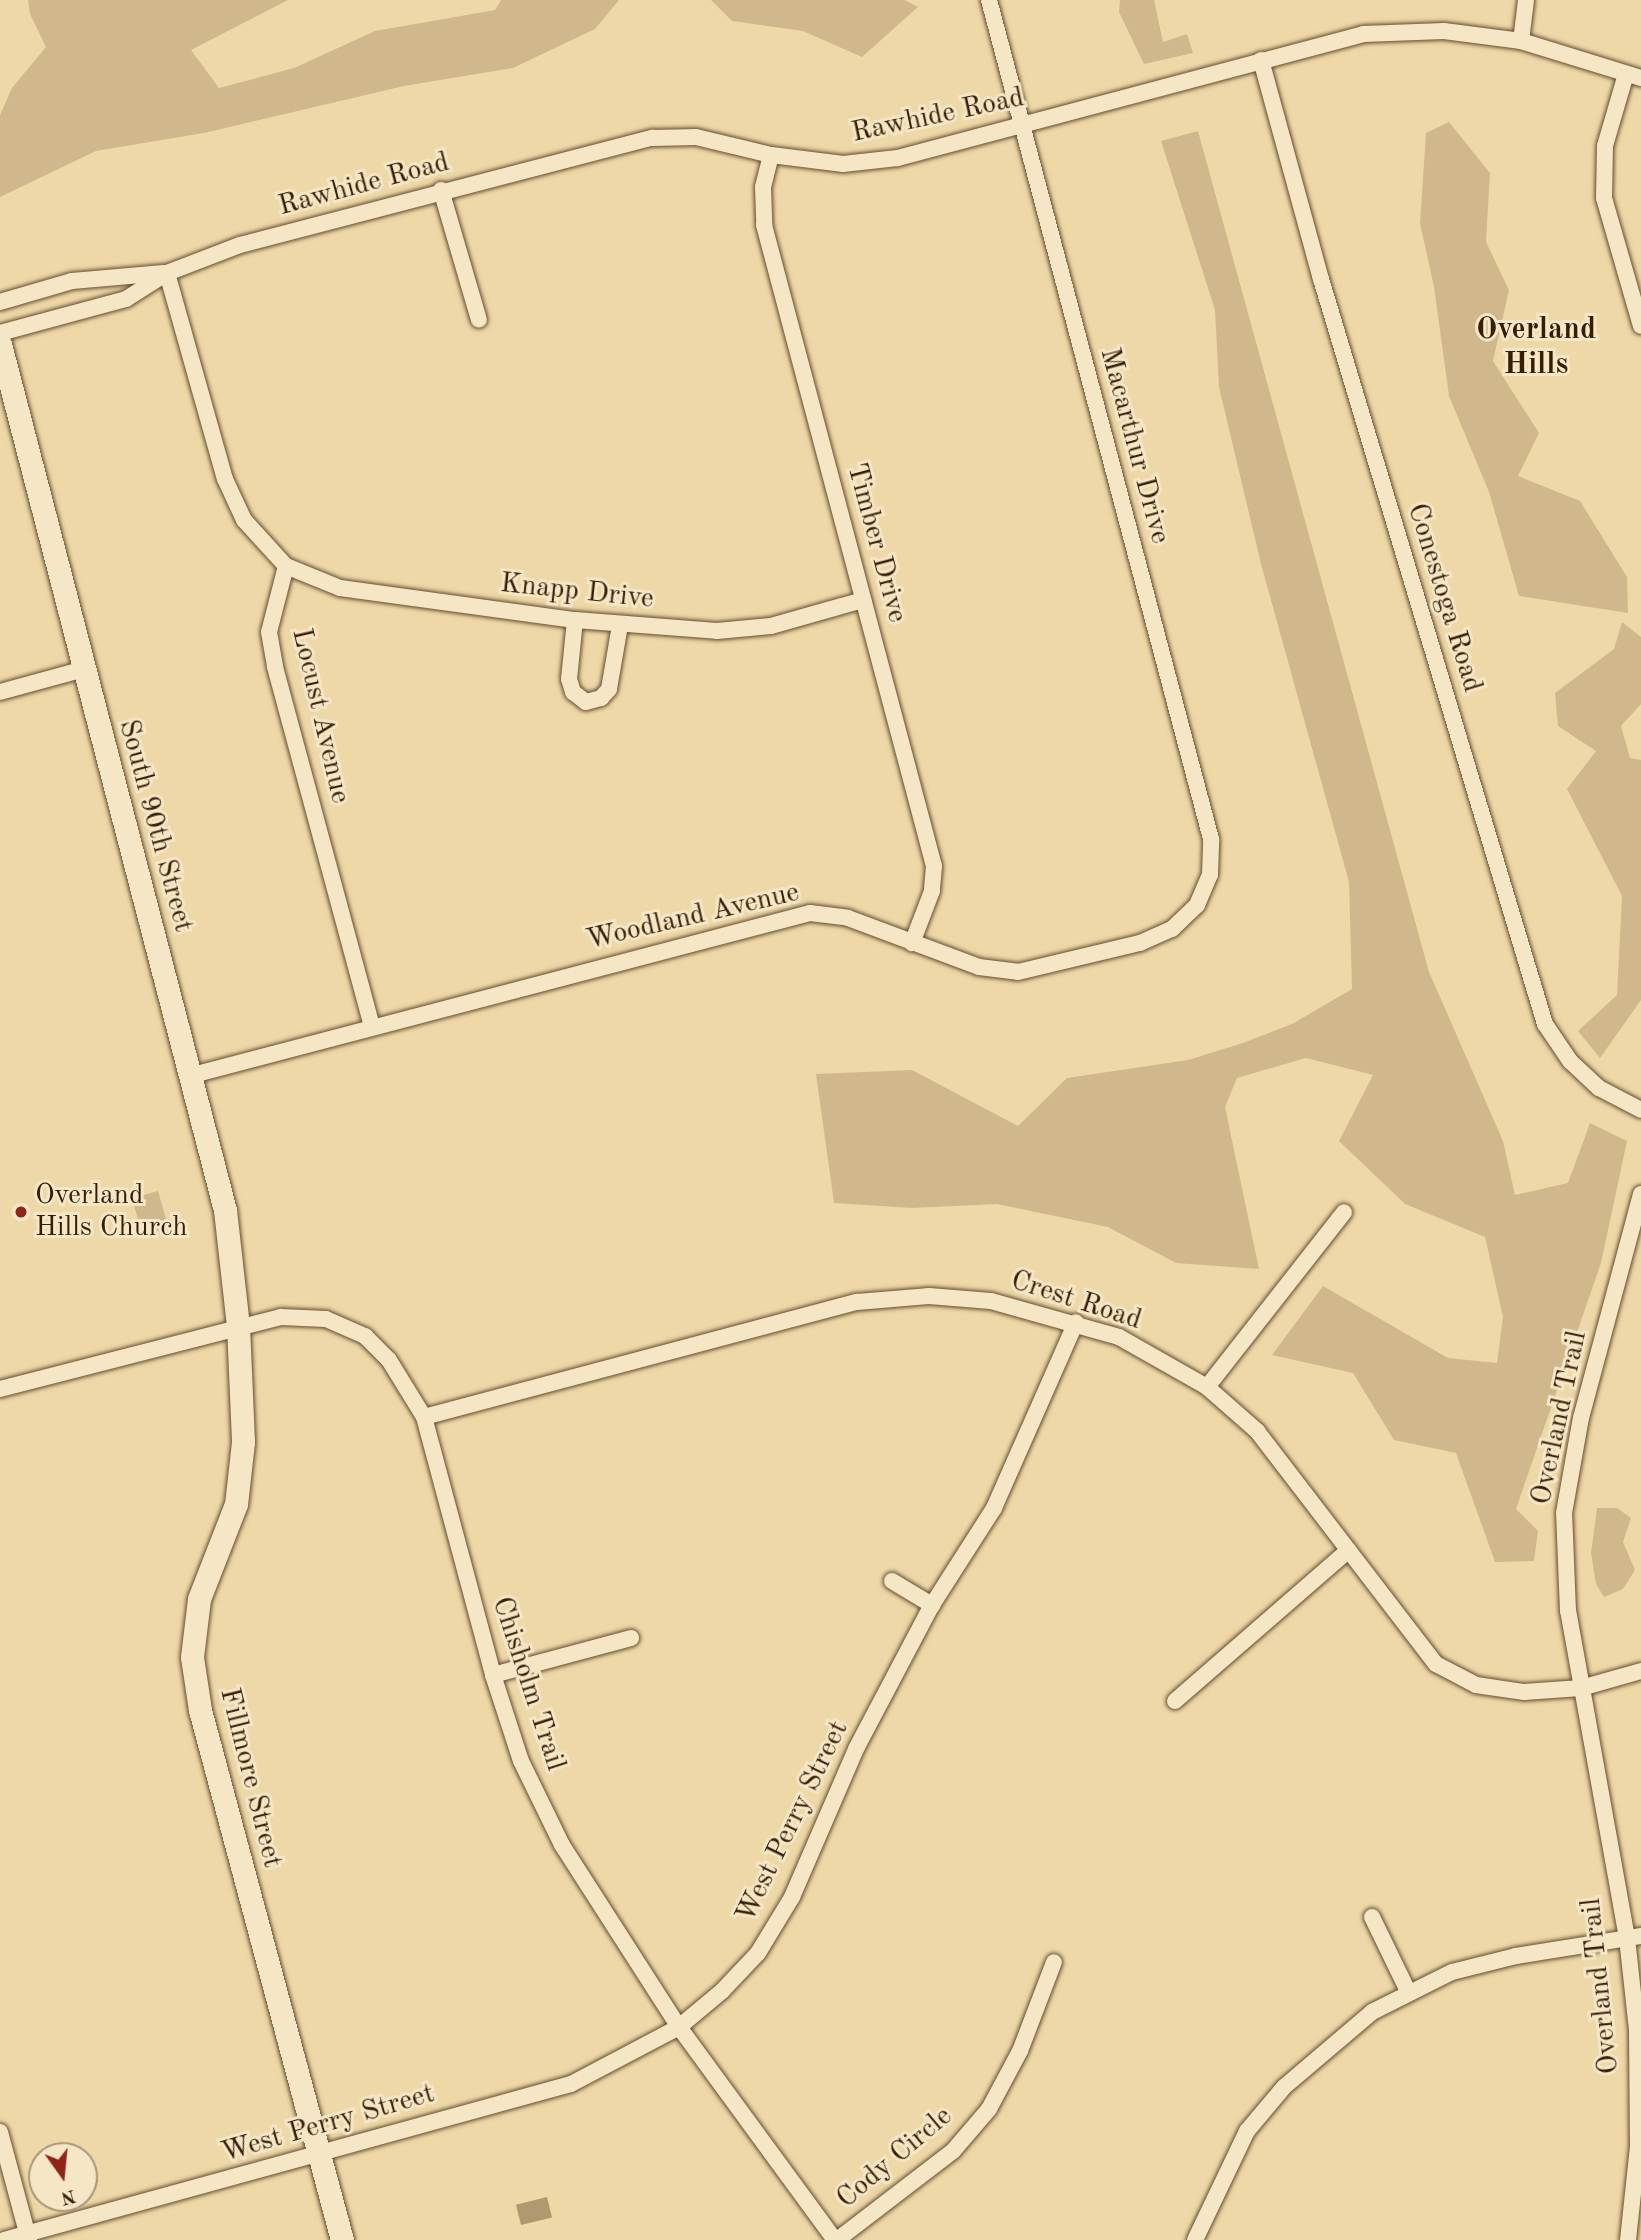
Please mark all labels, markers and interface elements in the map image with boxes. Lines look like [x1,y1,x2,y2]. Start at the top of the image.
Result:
street label: Rawhide Road [849,81,1027,151]
street label: Rawhide Road [275,146,453,224]
district label: Overland Hills [1476,312,1596,382]
street label: Macarthur Drive [1092,344,1176,548]
street label: Timber Drive [839,460,913,626]
street label: Conestoga Road [1399,500,1489,696]
street label: Knapp Drive [499,567,655,617]
street label: Locust Avenue [284,625,356,807]
street label: South 90th Street [110,716,200,936]
street label: Woodland Avenue [583,876,803,958]
place label: Overland Hills Church [35,1179,188,1245]
marker: Overland Hills Church [13,1204,29,1220]
street label: Crest Road [1006,1264,1146,1338]
street label: Overland Trail [1525,1328,1595,1508]
street label: Chisholm Trail [484,1593,572,1775]
street label: Fillmore Street [211,1685,289,1871]
street label: West Perry Street [730,1716,856,1928]
street label: Overland Trail [1575,1896,1627,2076]
street label: West Perry Street [218,2078,438,2170]
street label: Cody Circle [830,2100,960,2216]
north arrow [28,2142,98,2212]
text: N [59,2185,78,2207]

